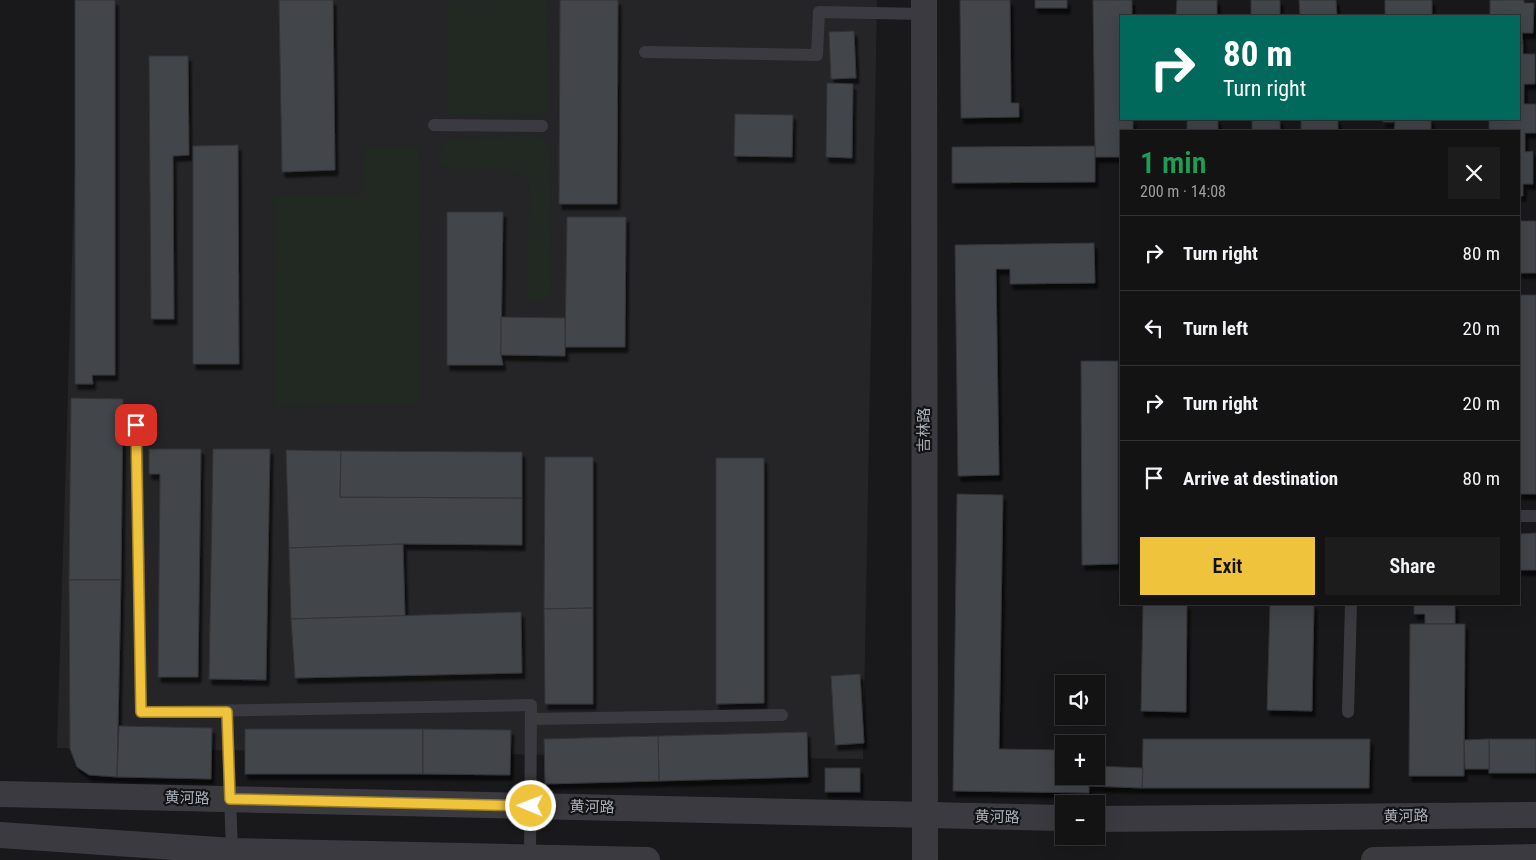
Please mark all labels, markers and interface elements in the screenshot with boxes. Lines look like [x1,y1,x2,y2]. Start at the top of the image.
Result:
text: 80 m [1223,34,1292,75]
icon: right [1140,35,1205,100]
text: Turn right [1223,76,1306,101]
text: 1 min [1140,145,1206,180]
button: close [1448,147,1500,199]
text: 200 m · 14:08 [1140,182,1226,201]
icon: right [1140,239,1168,267]
text: Turn right [1183,242,1258,265]
text: 80 m [1463,242,1500,265]
icon: left [1140,314,1168,342]
text: Turn left [1183,317,1248,340]
text: 20 m [1463,317,1500,340]
icon: right [1140,389,1168,417]
text: Turn right [1183,392,1258,415]
text: 20 m [1463,392,1500,415]
pin [115,404,157,446]
street label: 吉林路 [915,407,933,453]
icon: arrive [122,411,150,439]
icon: arrive [1140,464,1168,492]
text: Arrive at destination [1183,467,1338,490]
text: 80 m [1463,467,1500,490]
button: Exit [1140,537,1315,595]
button: Share [1325,537,1500,595]
map controls [1055,675,1105,845]
button: sound [1055,675,1105,725]
button: + [1055,735,1105,785]
position arrow [504,779,556,831]
street label: 黄河路 [164,789,210,807]
button: − [1055,795,1105,845]
street label: 黄河路 [569,798,615,816]
street label: 黄河路 [1383,807,1429,825]
street label: 黄河路 [974,808,1020,826]

